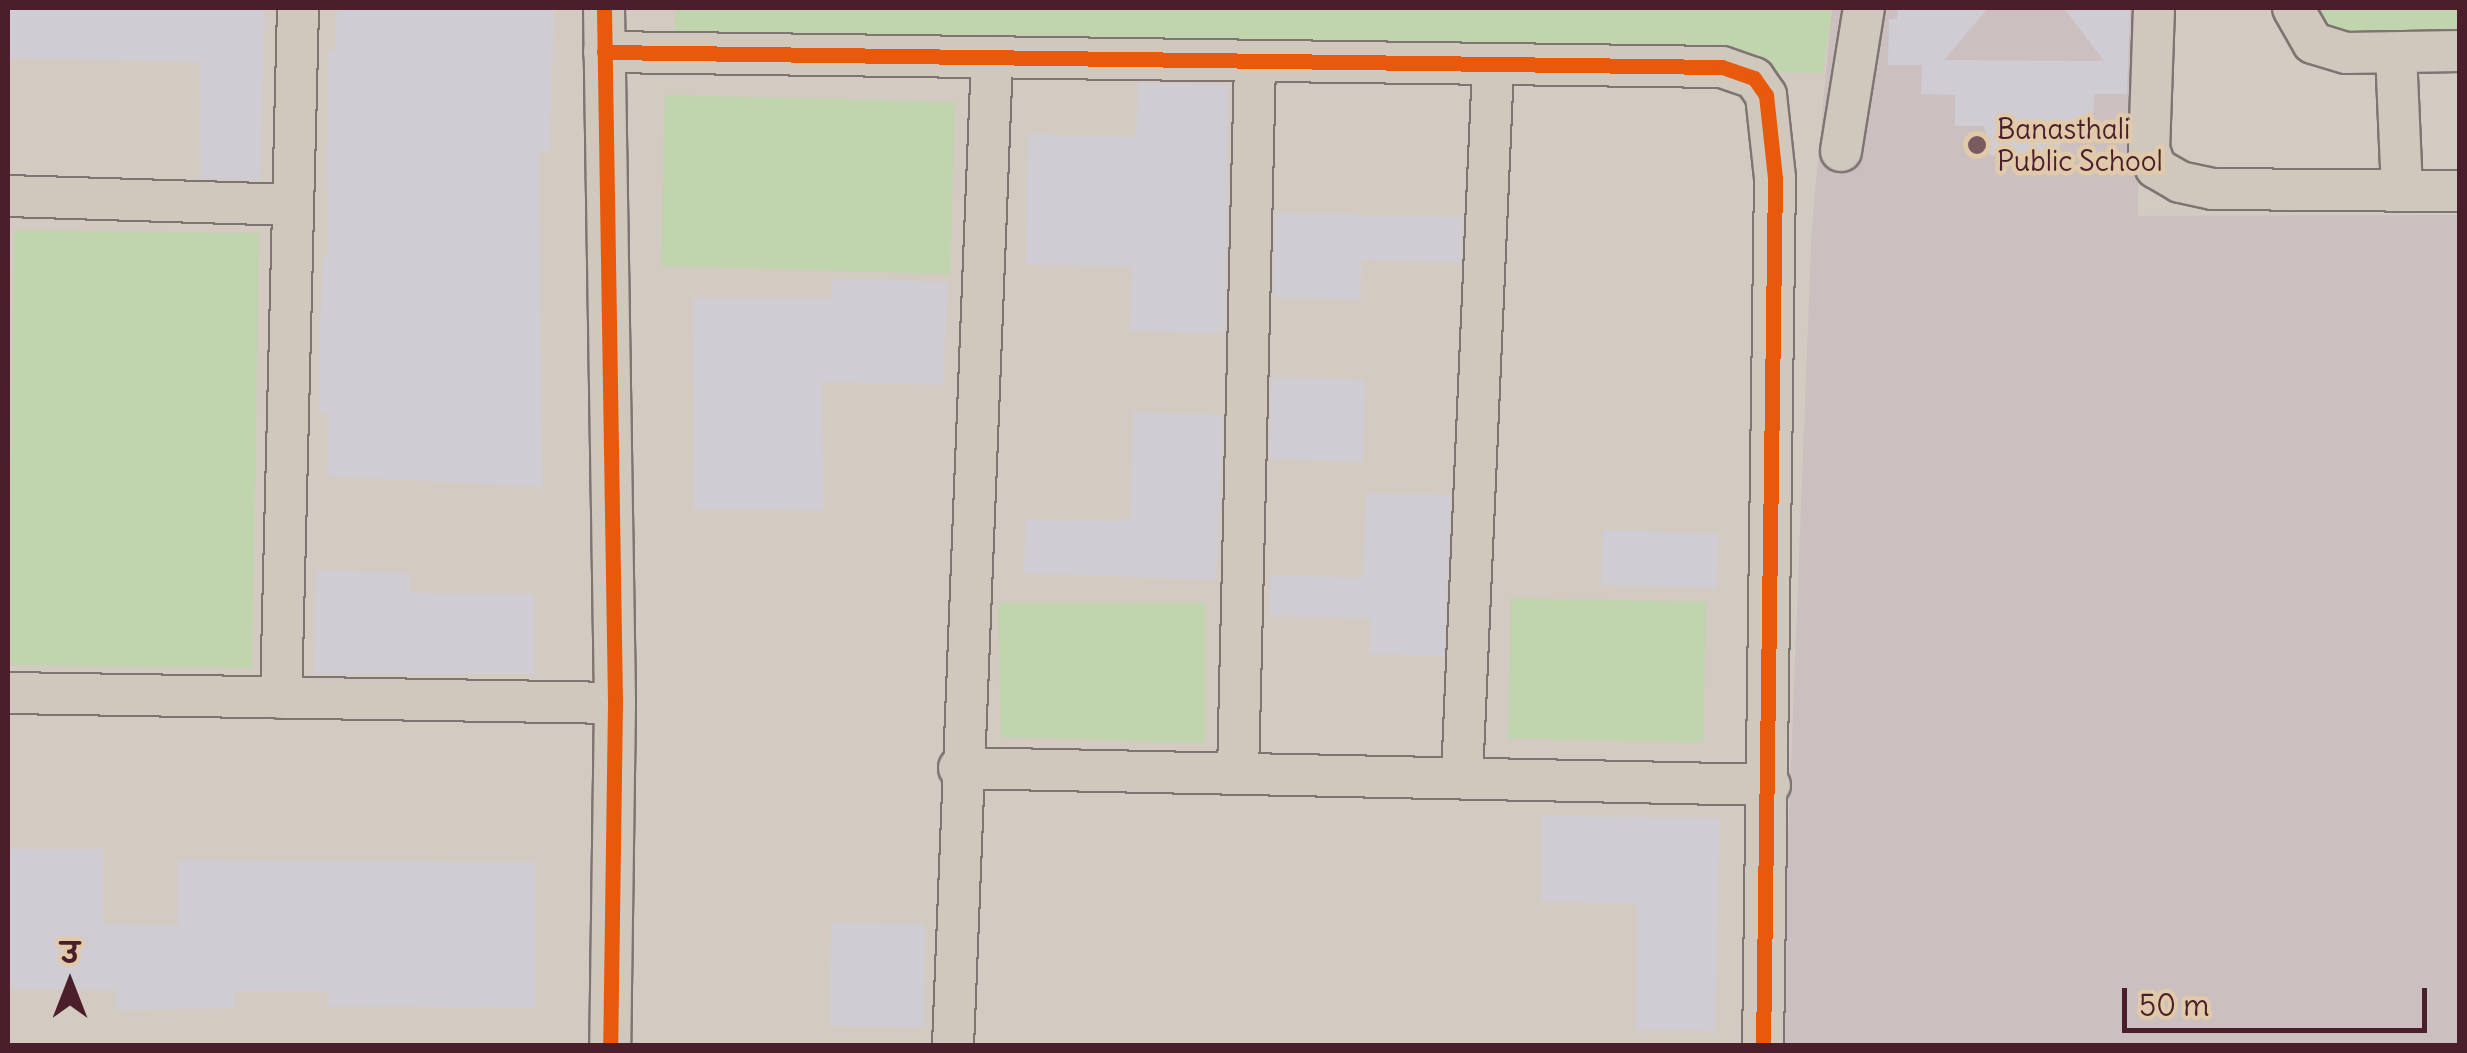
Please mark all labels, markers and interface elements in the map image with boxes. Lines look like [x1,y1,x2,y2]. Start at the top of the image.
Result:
place label: Banasthali Public School [1997,112,2163,178]
marker: Banasthali Public School [1966,134,1988,156]
north arrow [20,933,120,1033]
text: उ [61,935,79,971]
scale bar [2127,968,2432,1030]
text: 50 m [2139,986,2209,1024]

